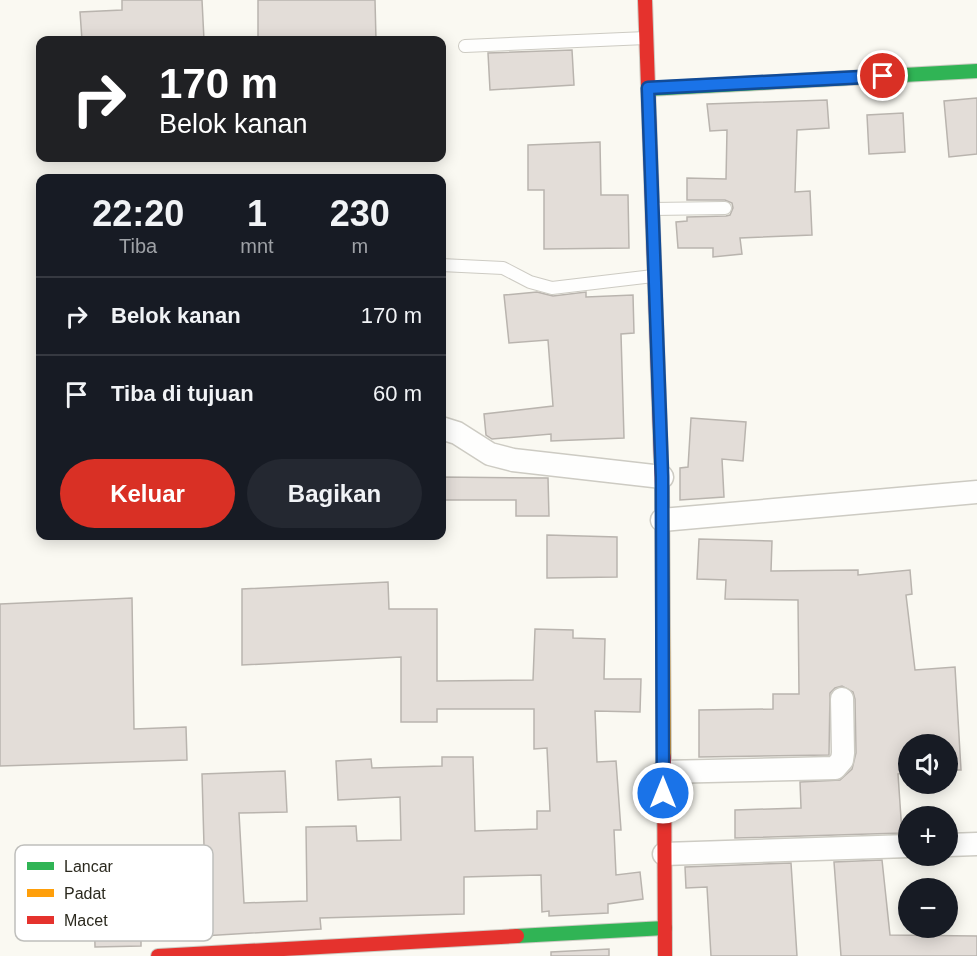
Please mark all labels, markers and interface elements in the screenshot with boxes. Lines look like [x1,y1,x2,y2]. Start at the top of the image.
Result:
pin [857,50,908,101]
icon: arrive [866,59,899,92]
icon: right [60,60,138,138]
text: 170 m [159,60,278,107]
text: Belok kanan [159,109,308,139]
text: 22:20 [92,193,184,234]
text: 1 [247,193,267,234]
text: 230 [330,193,390,234]
text: Tiba [119,235,157,257]
text: mnt [240,235,274,257]
text: m [352,235,368,257]
icon: right [60,300,93,333]
text: Belok kanan [111,303,241,328]
text: 170 m [361,303,422,328]
icon: arrive [60,378,93,411]
text: Tiba di tujuan [111,381,254,406]
text: 60 m [373,381,422,406]
button: Keluar [60,459,235,528]
button: Bagikan [247,459,422,528]
map controls [898,734,958,938]
button: sound [898,734,958,794]
position arrow [631,761,695,825]
button: + [898,806,958,866]
legend [15,845,213,941]
text: Lancar [64,858,114,875]
button: − [898,878,958,938]
text: Padat [64,885,106,902]
text: Macet [64,912,108,929]

